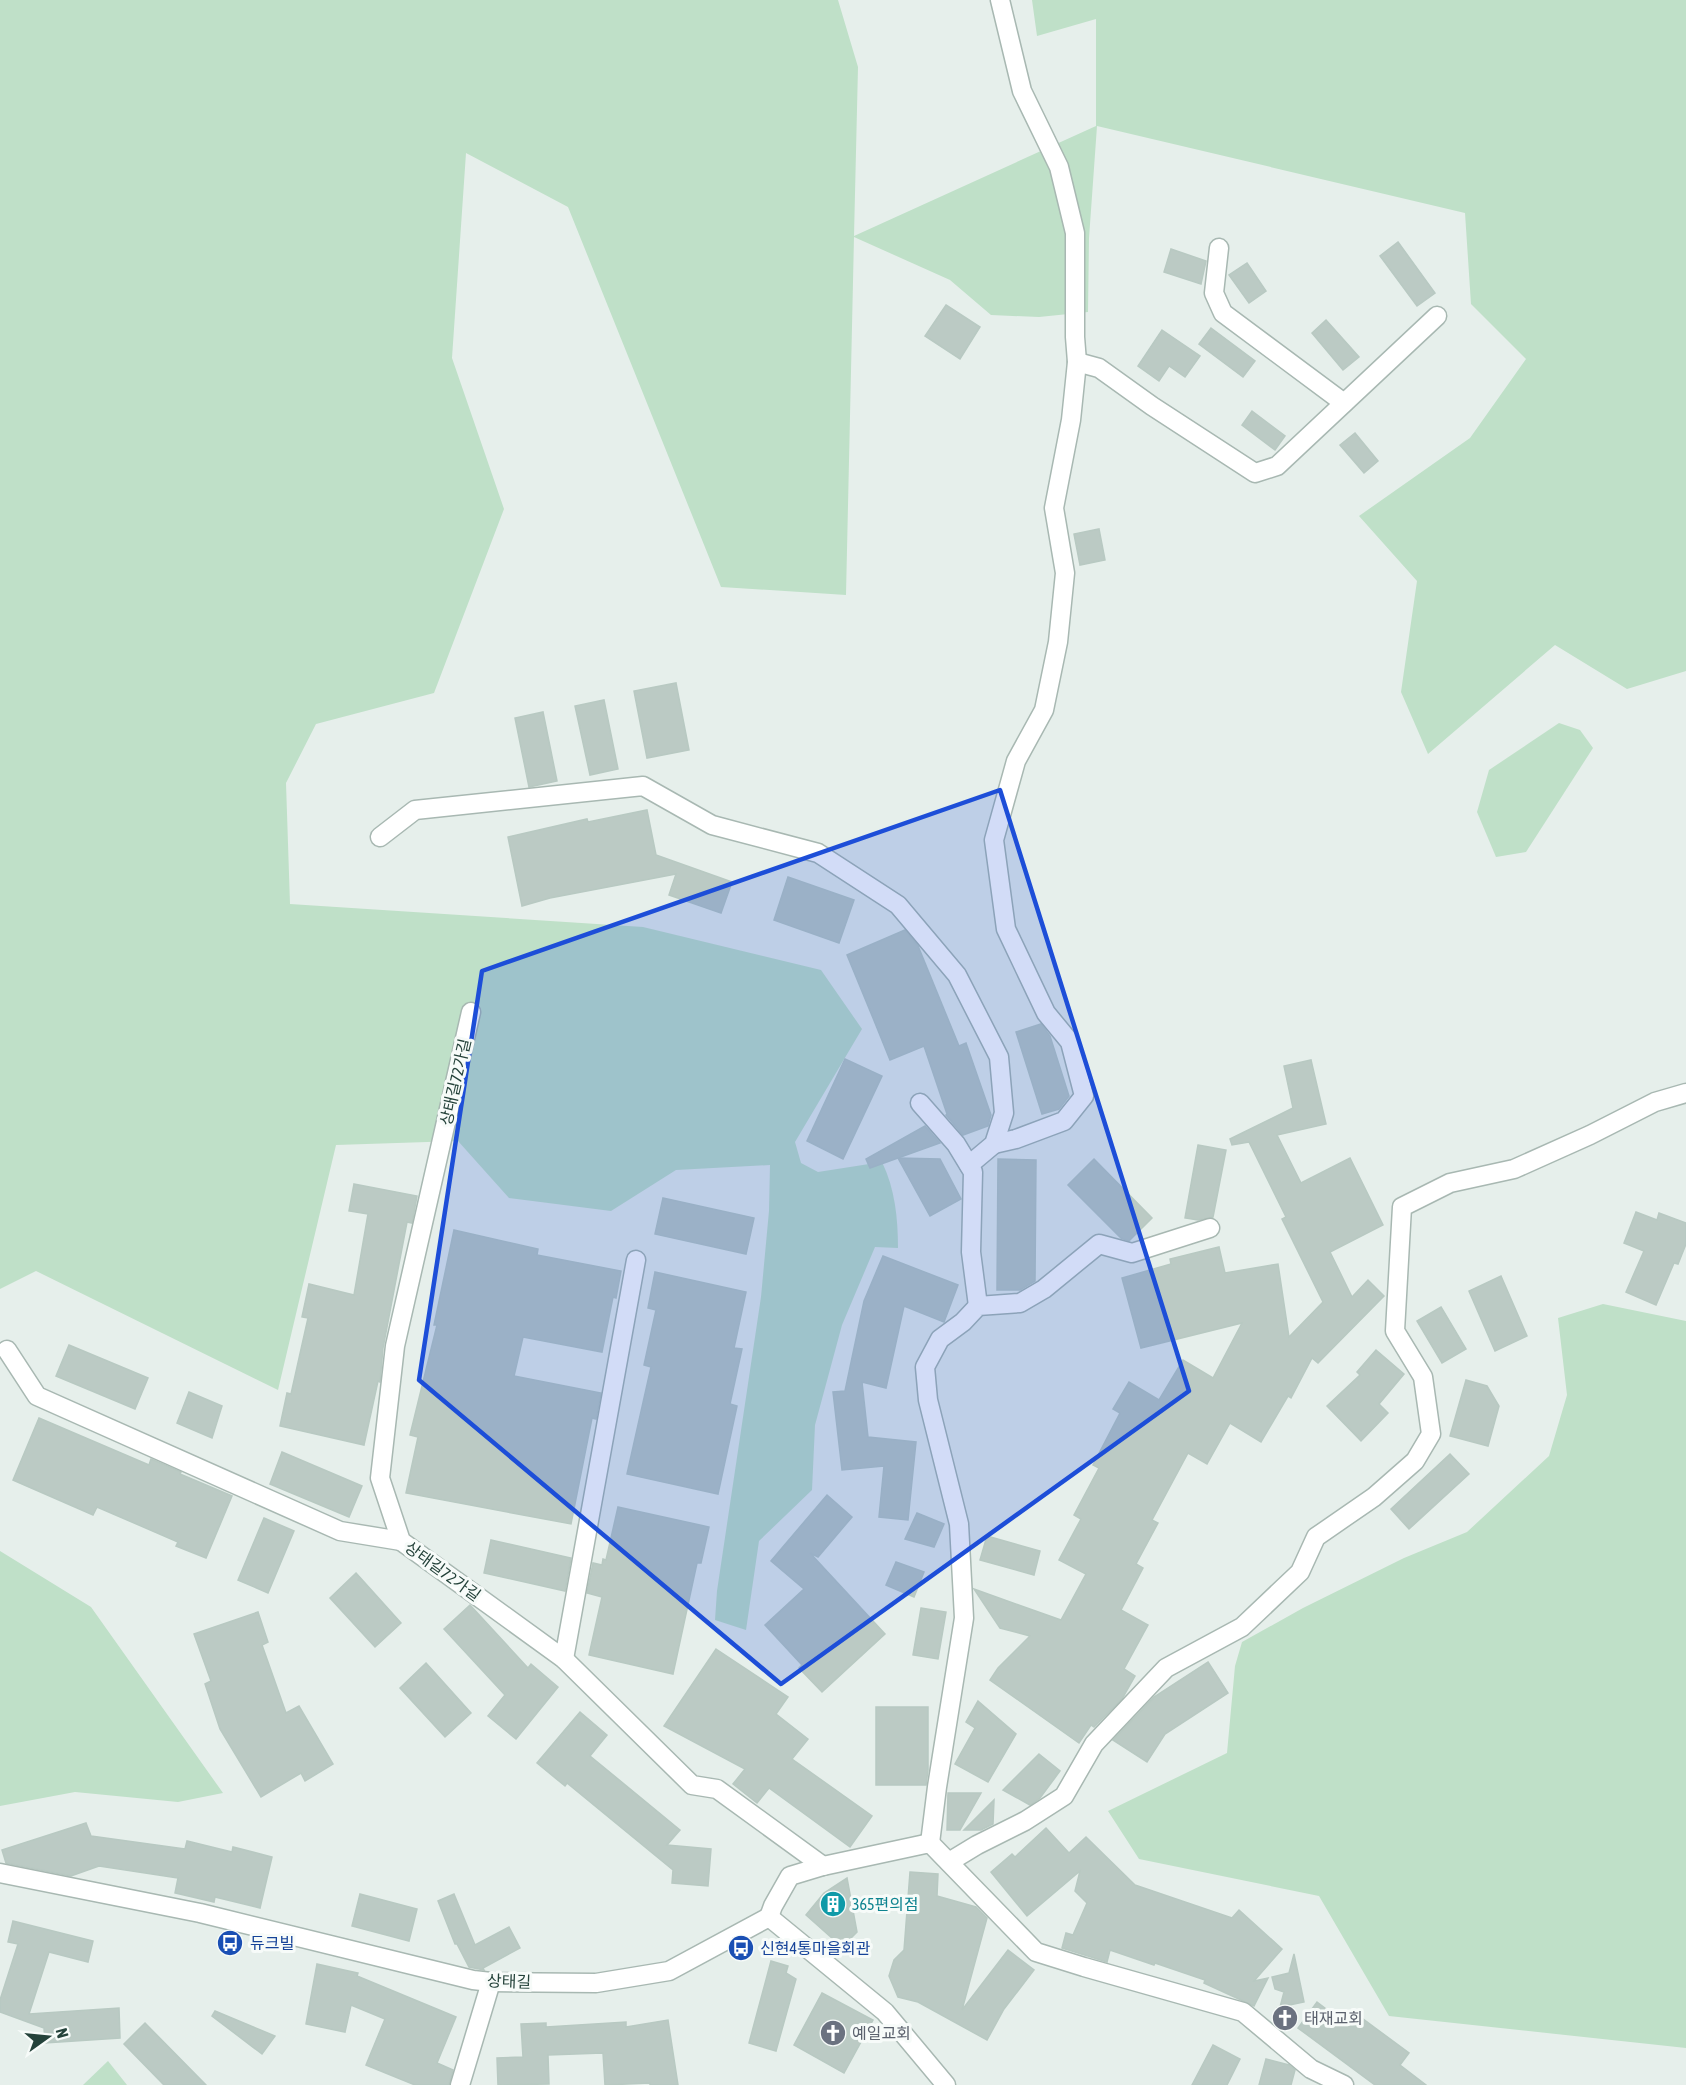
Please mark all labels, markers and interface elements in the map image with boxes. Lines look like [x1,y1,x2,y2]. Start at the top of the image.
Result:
street label: 상태길72가길 [436,1037,474,1127]
street label: 상태길72가길 [402,1538,484,1604]
building icon: 365편의점 [818,1889,848,1919]
place label: 365편의점 [852,1895,919,1913]
bus stop icon: 듀크빌 [215,1928,245,1958]
bus stop icon: 신현4통마을회관 [726,1933,756,1963]
place label: 듀크빌 [250,1934,294,1952]
place label: 신현4통마을회관 [760,1939,871,1957]
street label: 상태길 [487,1971,531,1991]
church icon: 태재교회 [1270,2003,1300,2033]
north arrow [18,2007,78,2067]
place label: 태재교회 [1304,2009,1363,2027]
church icon: 예일교회 [818,2018,848,2048]
place label: 예일교회 [852,2024,911,2042]
text: N [53,2026,72,2040]

